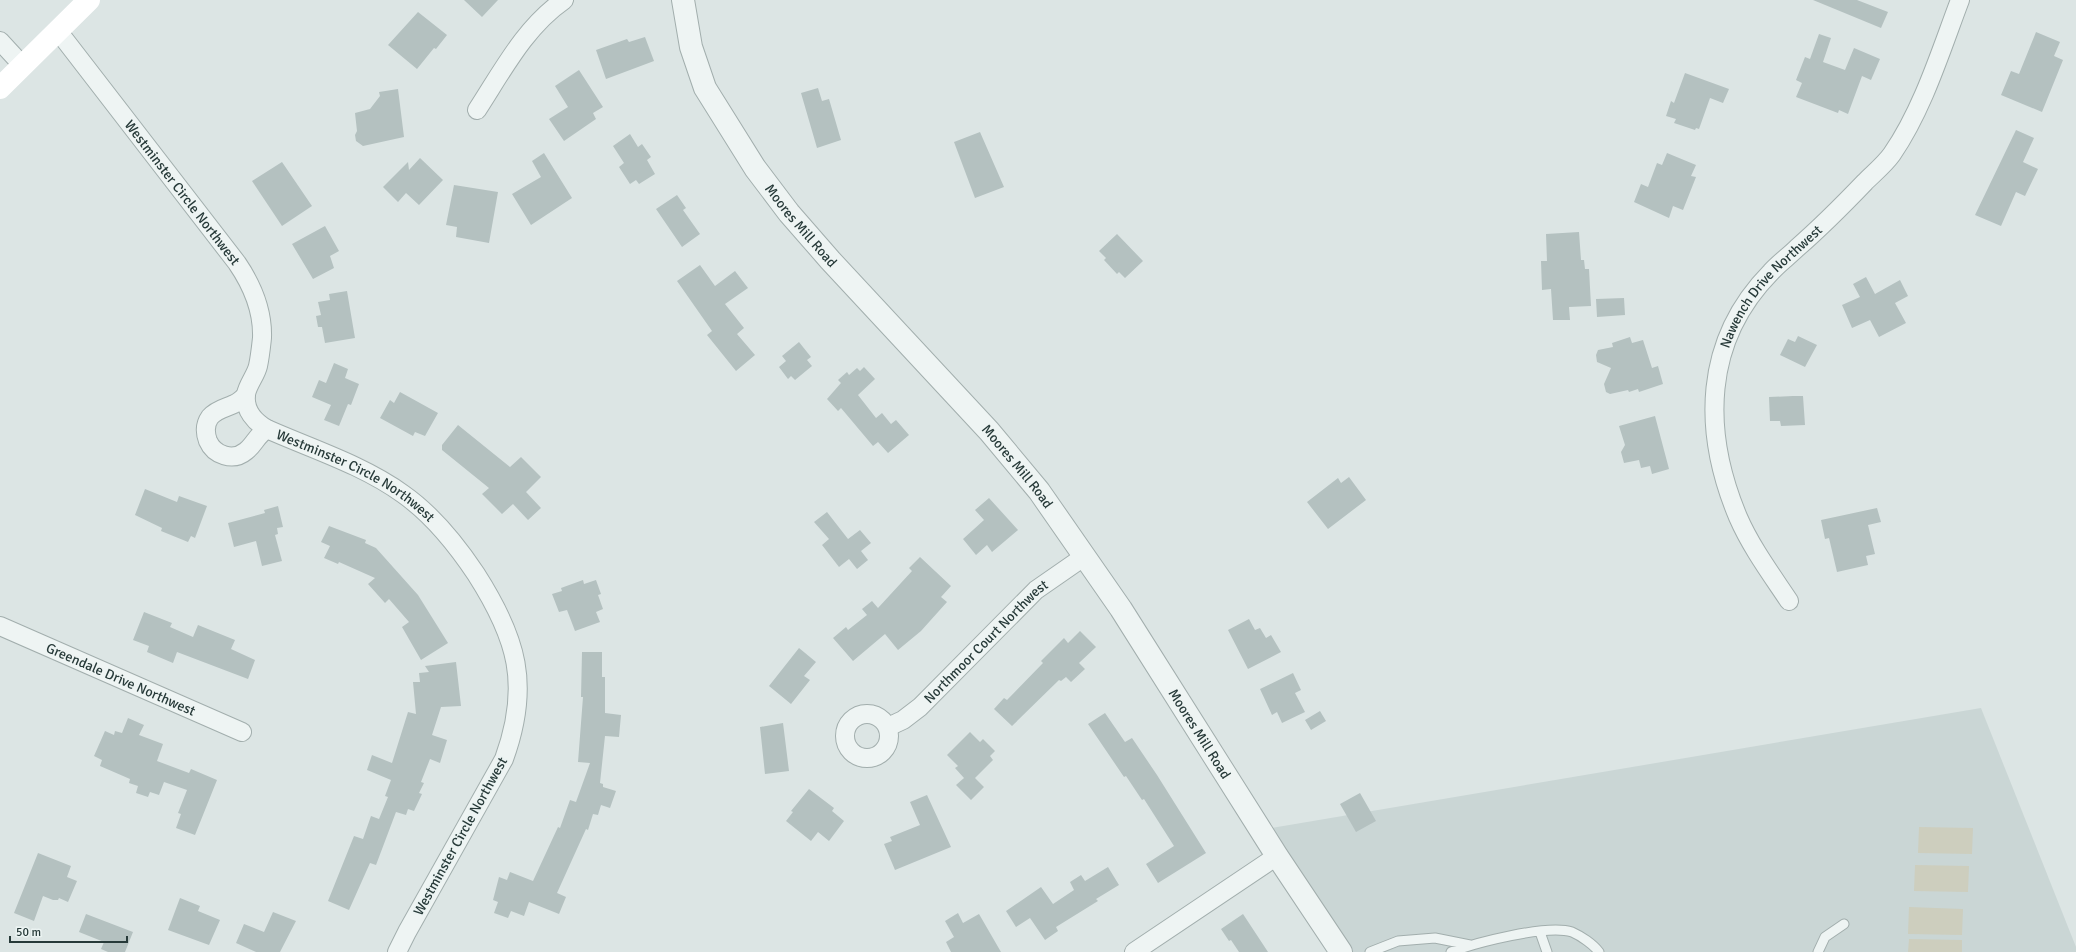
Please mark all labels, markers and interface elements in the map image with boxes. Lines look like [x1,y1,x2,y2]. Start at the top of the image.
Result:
street label: Westminster Circle Northwest [121,117,244,269]
street label: Moores Mill Road [761,181,840,271]
street label: Nawench Drive Northwest [1717,222,1826,350]
street label: Moores Mill Road [978,421,1056,512]
street label: Westminster Circle Northwest [274,426,438,526]
street label: Northmoor Court Northwest [921,576,1051,707]
street label: Greendale Drive Northwest [43,639,198,720]
street label: Moores Mill Road [1165,686,1234,782]
street label: Westminster Circle Northwest [410,754,511,918]
scale bar [10,918,127,944]
text: 50 m [16,925,41,940]

